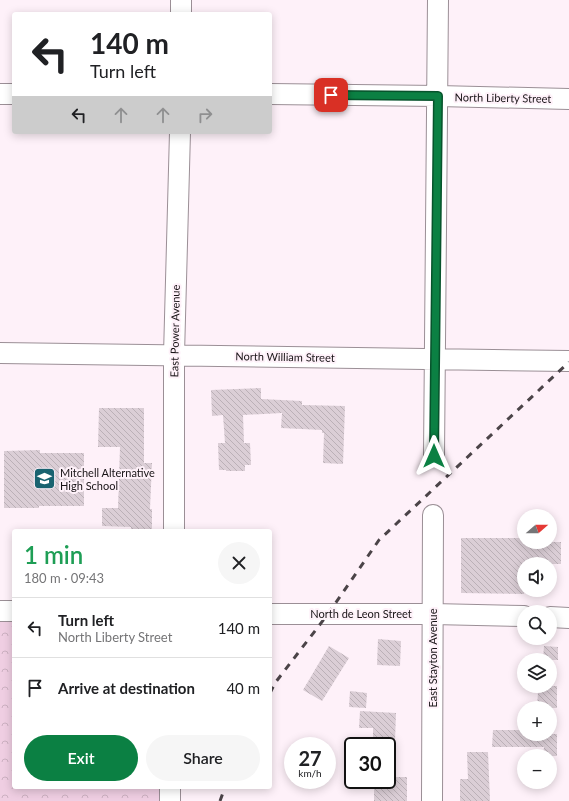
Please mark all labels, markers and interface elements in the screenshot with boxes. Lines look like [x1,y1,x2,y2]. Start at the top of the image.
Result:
text: 140 m [90,26,169,60]
icon: left [24,28,76,80]
text: Turn left [90,60,156,82]
pin [314,78,348,112]
icon: arrive [320,84,342,106]
street label: North Liberty Street [455,90,552,105]
icon: left [68,104,90,126]
icon: ahead [110,104,132,126]
icon: ahead [152,104,174,126]
icon: right [194,104,216,126]
street label: East Power Avenue [167,284,182,377]
street label: North William Street [235,349,335,364]
position arrow [413,435,455,477]
school or university icon: Mitchell Alternative High School [31,466,57,492]
place label: Mitchell Alternative High School [60,466,155,492]
north arrow [517,509,557,549]
map controls [517,509,557,789]
text: 1 min [24,540,83,569]
button: close [218,542,260,584]
button: sound [517,557,557,597]
text: 180 m · 09:43 [24,570,104,586]
button: search [517,605,557,645]
street label: North de Leon Street [310,607,412,620]
street label: East Stayton Avenue [426,608,439,708]
text: Turn left [58,611,114,629]
icon: left [24,617,46,639]
text: 140 m [218,619,260,637]
text: North Liberty Street [58,629,172,645]
button: layers [517,653,557,693]
icon: arrive [24,677,46,699]
text: Arrive at destination [58,679,195,697]
text: 40 m [226,679,260,697]
button: + [517,701,557,741]
button: Exit [24,735,138,781]
button: Share [146,735,260,781]
speed limit sign: 30 [344,737,396,789]
text: 27 [298,746,322,770]
button: − [517,749,557,789]
text: km/h [298,767,322,779]

